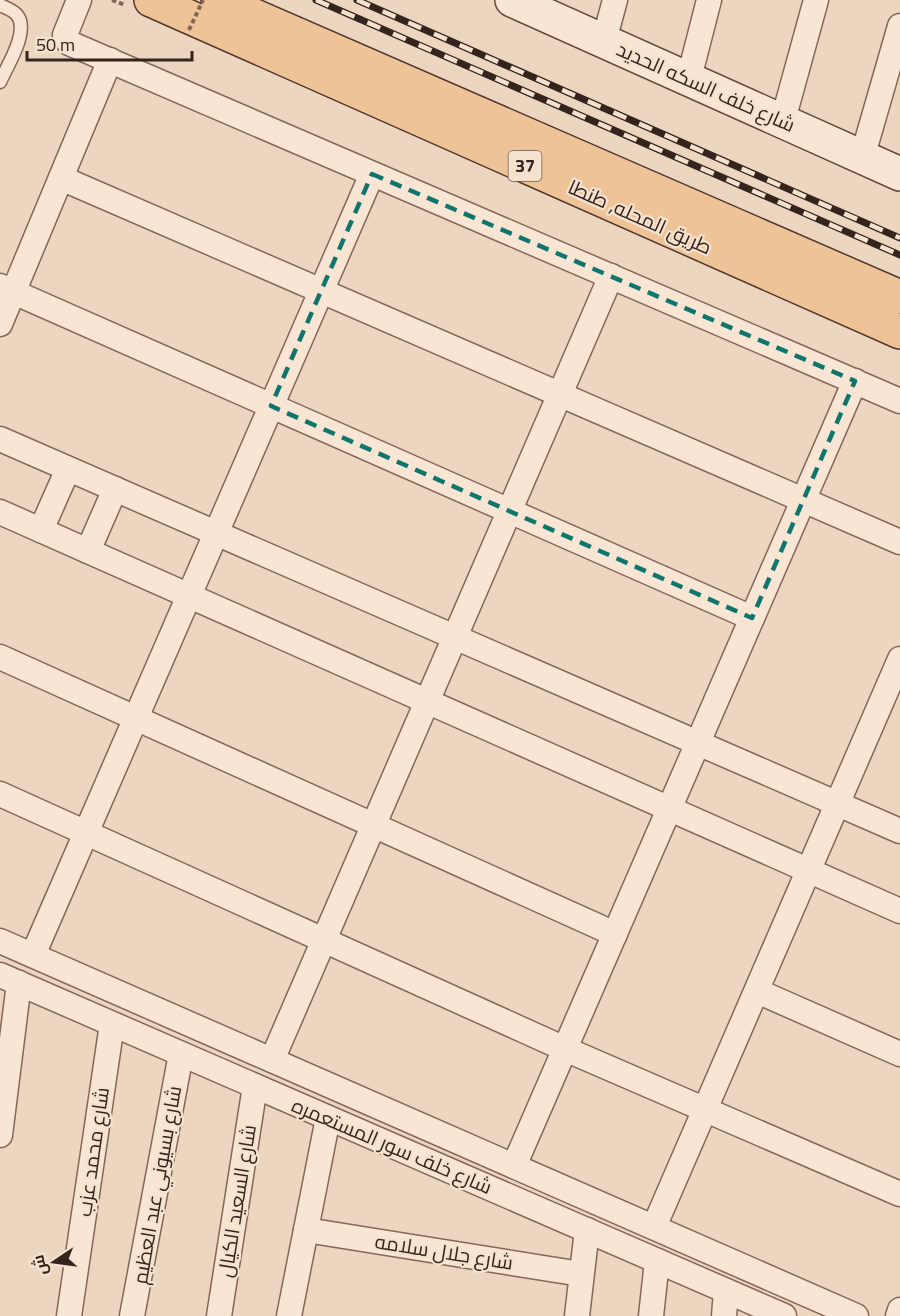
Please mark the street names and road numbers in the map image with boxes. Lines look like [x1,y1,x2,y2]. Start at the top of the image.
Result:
street label: شارع خلف السكه الحديد [611,30,802,143]
road number: 37 [508,151,542,181]
street label: طريق المحله, طنطا [562,168,718,265]
street label: شارع بسيوني عبد العظيم [121,1083,192,1287]
street label: شارع محمد عزب [65,1085,120,1219]
street label: شارع خلف سور المستعمره [286,1087,498,1205]
street label: شارع السعيد الكيال [206,1122,267,1280]
street label: شارع جلال سلامه [372,1222,516,1281]

